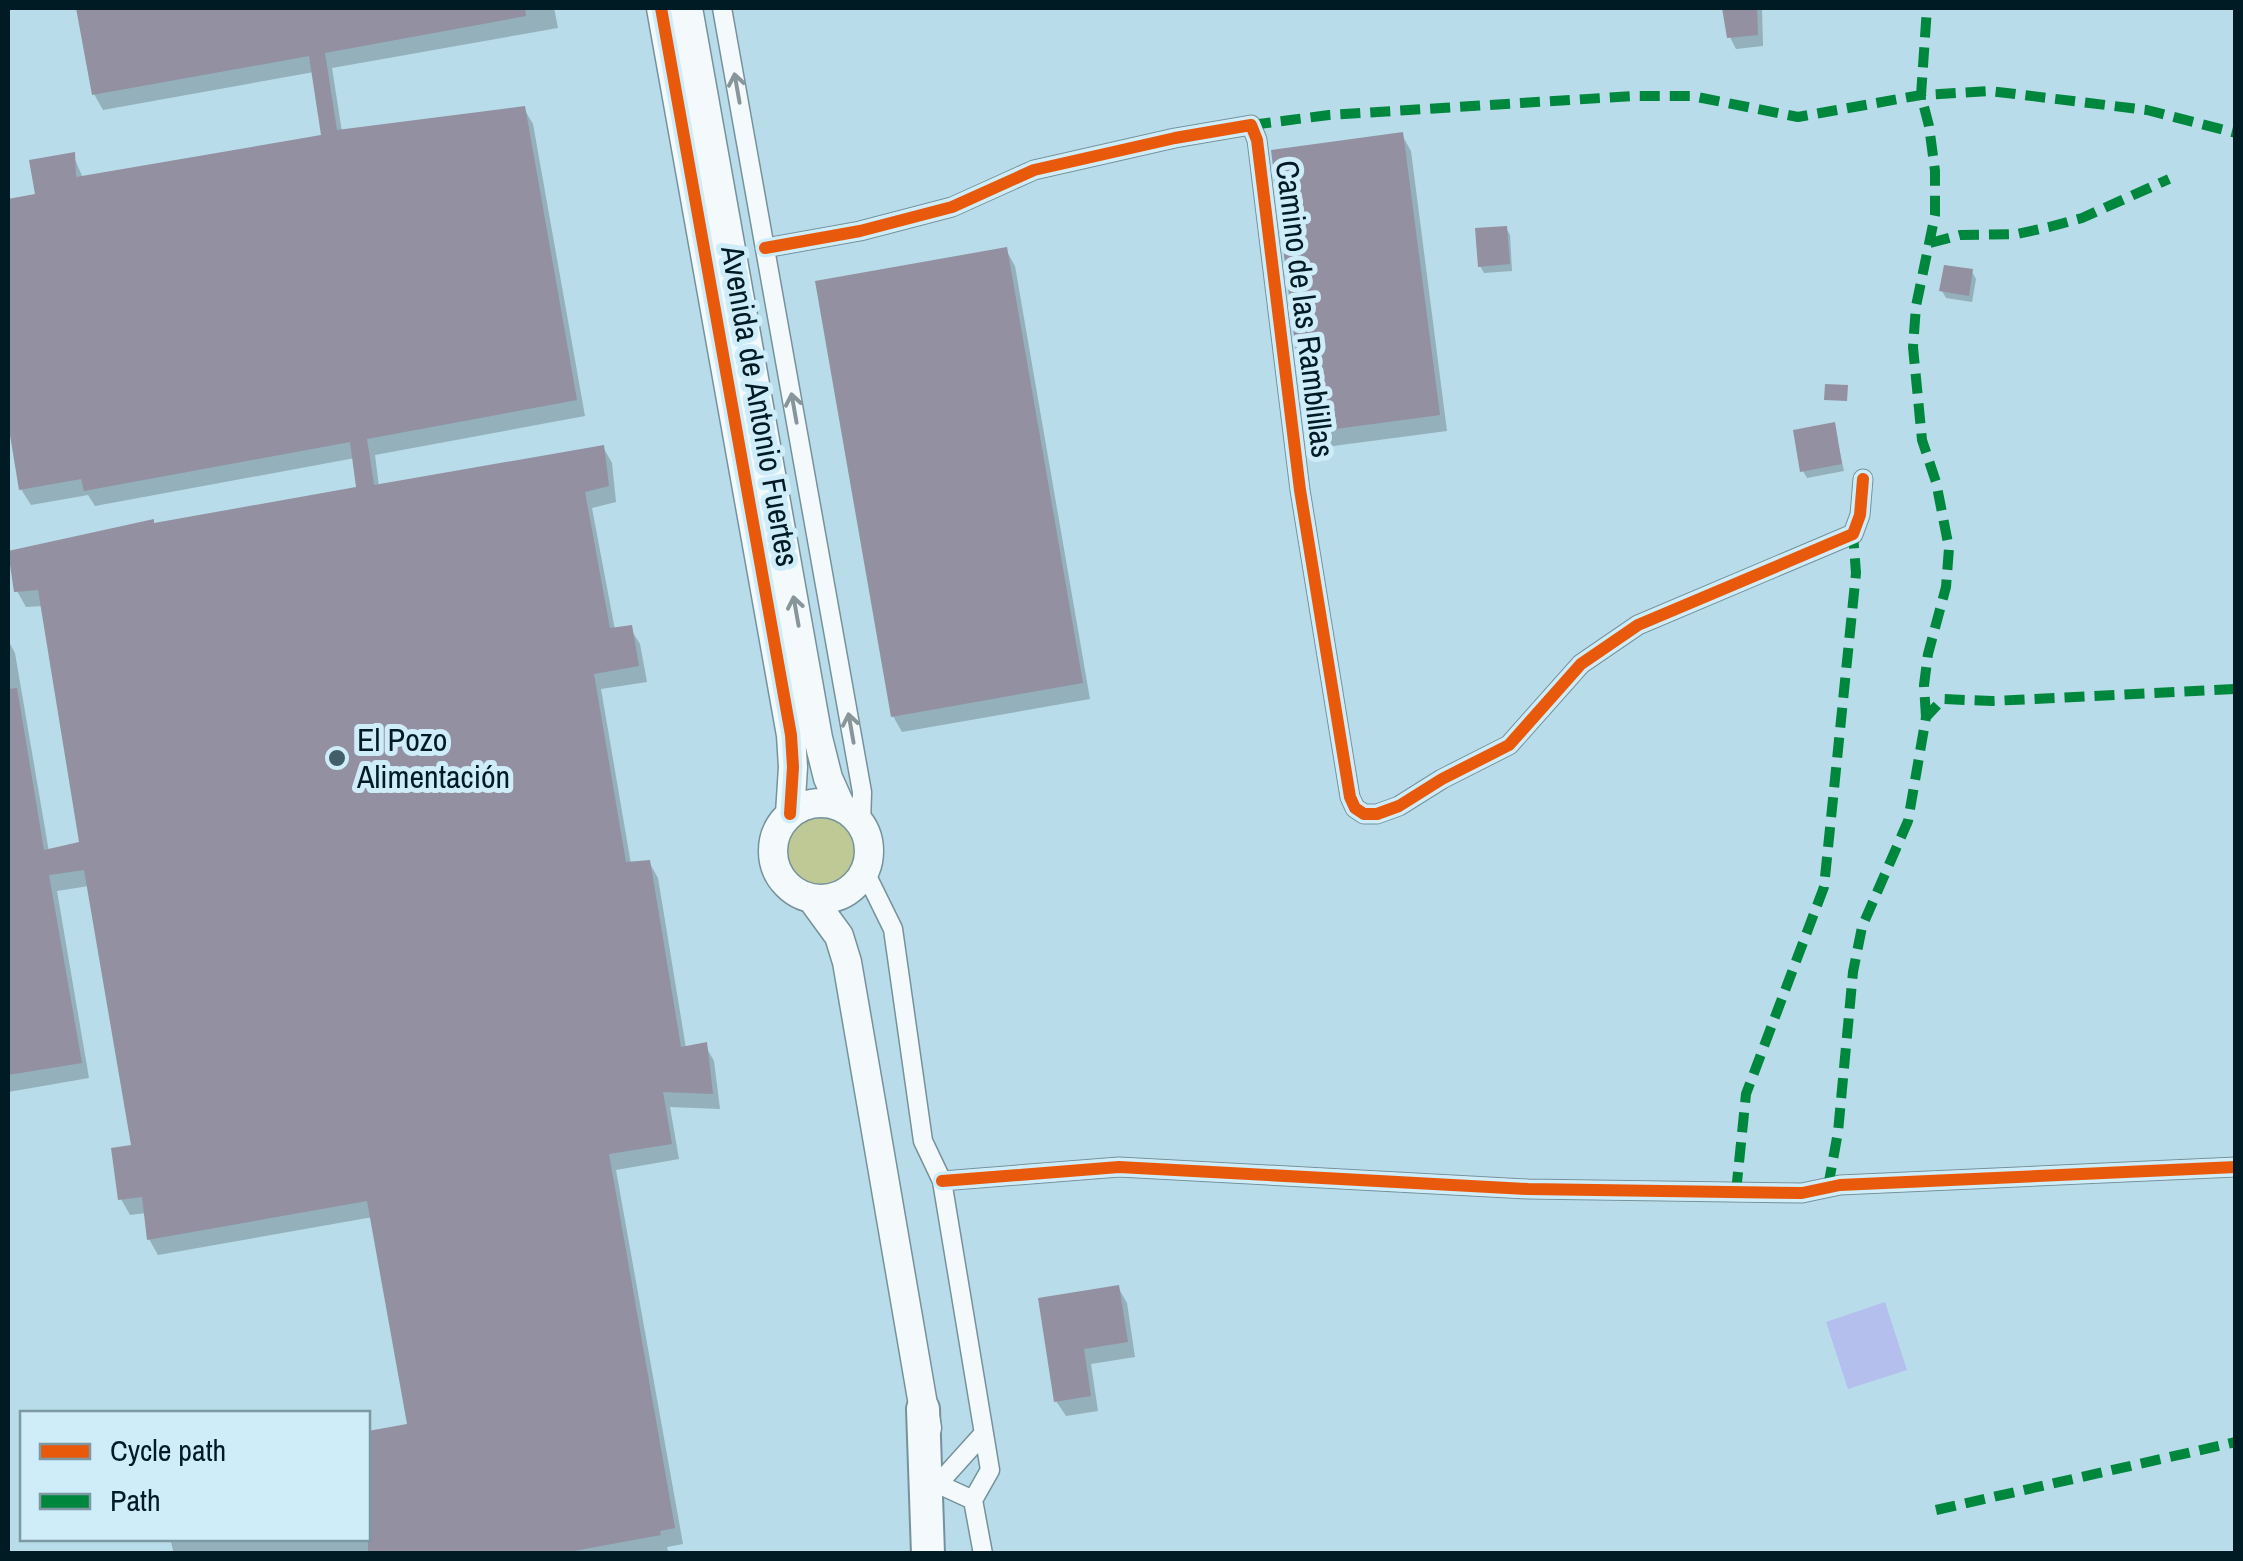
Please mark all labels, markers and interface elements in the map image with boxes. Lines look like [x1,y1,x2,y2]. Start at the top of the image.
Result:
one-way arrow [727,72,746,105]
street label: Camino de las Ramblillas [1266,158,1345,460]
street label: Avenida de Antonio Fuertes [711,241,810,570]
one-way arrow [783,392,802,424]
one-way arrow [786,595,805,628]
one-way arrow [840,712,859,744]
place label: El Pozo Alimentación [356,718,510,798]
marker: El Pozo Alimentación [326,747,348,769]
legend [20,1411,370,1541]
text: Cycle path [110,1430,226,1470]
text: Path [110,1480,161,1520]

